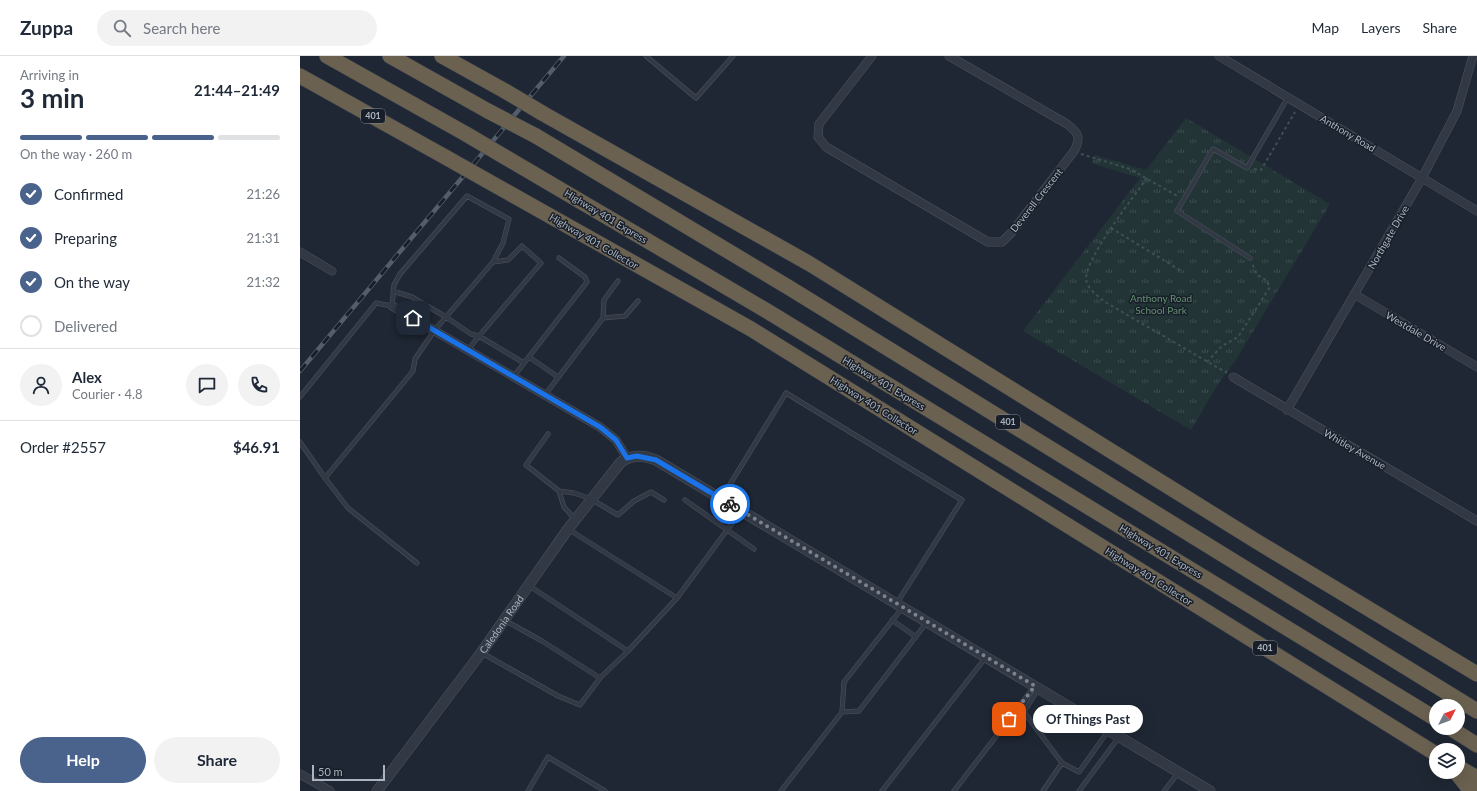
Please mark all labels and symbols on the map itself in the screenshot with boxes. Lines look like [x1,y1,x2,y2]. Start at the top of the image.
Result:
road number: 401 [361,109,385,123]
street label: Anthony Road [1318,112,1378,154]
street label: Deverell Crescent [1007,165,1065,234]
street label: Highway 401 Express [562,187,650,245]
street label: Northgate Drive [1365,203,1411,271]
street label: Highway 401 Collector [547,211,641,272]
park label: Anthony Road School Park [1130,292,1192,316]
pin [396,301,430,335]
street label: Westdale Drive [1384,309,1448,353]
street label: Highway 401 Express [840,354,928,412]
street label: Highway 401 Collector [828,373,920,437]
road number: 401 [996,415,1020,429]
street label: Whitley Avenue [1322,426,1388,472]
courier [710,484,750,524]
street label: Highway 401 Express [1117,522,1205,580]
street label: Highway 401 Collector [1103,544,1195,608]
street label: Caledonia Road [477,593,526,656]
road number: 401 [1253,641,1277,655]
north arrow [1429,699,1465,735]
pin [992,702,1026,736]
callout: Of Things Past [1033,705,1143,733]
scale bar [312,763,385,782]

